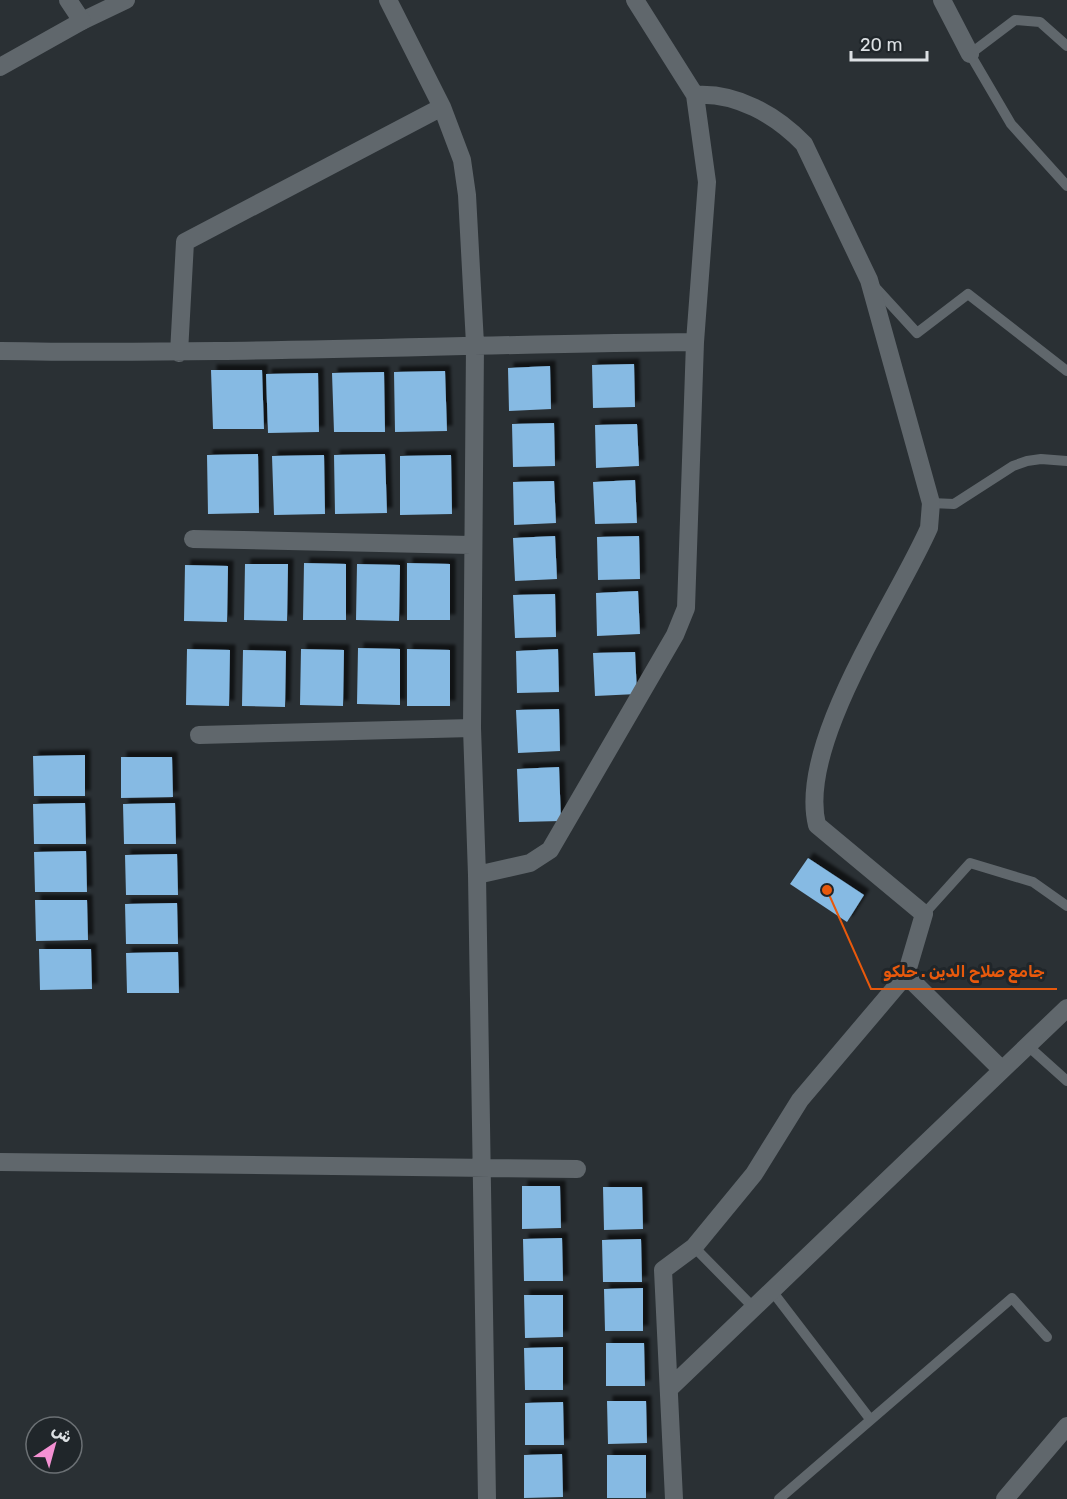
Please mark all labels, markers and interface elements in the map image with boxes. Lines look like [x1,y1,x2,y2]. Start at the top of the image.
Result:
scale bar [851,24,928,62]
text: 20 m [860,34,902,56]
callout: جامع صلاح الدين . حلكو [871,955,1057,989]
text: جامع صلاح الدين . حلكو [883,962,1045,983]
north arrow [24,1415,84,1475]
text: ش [49,1420,76,1447]

